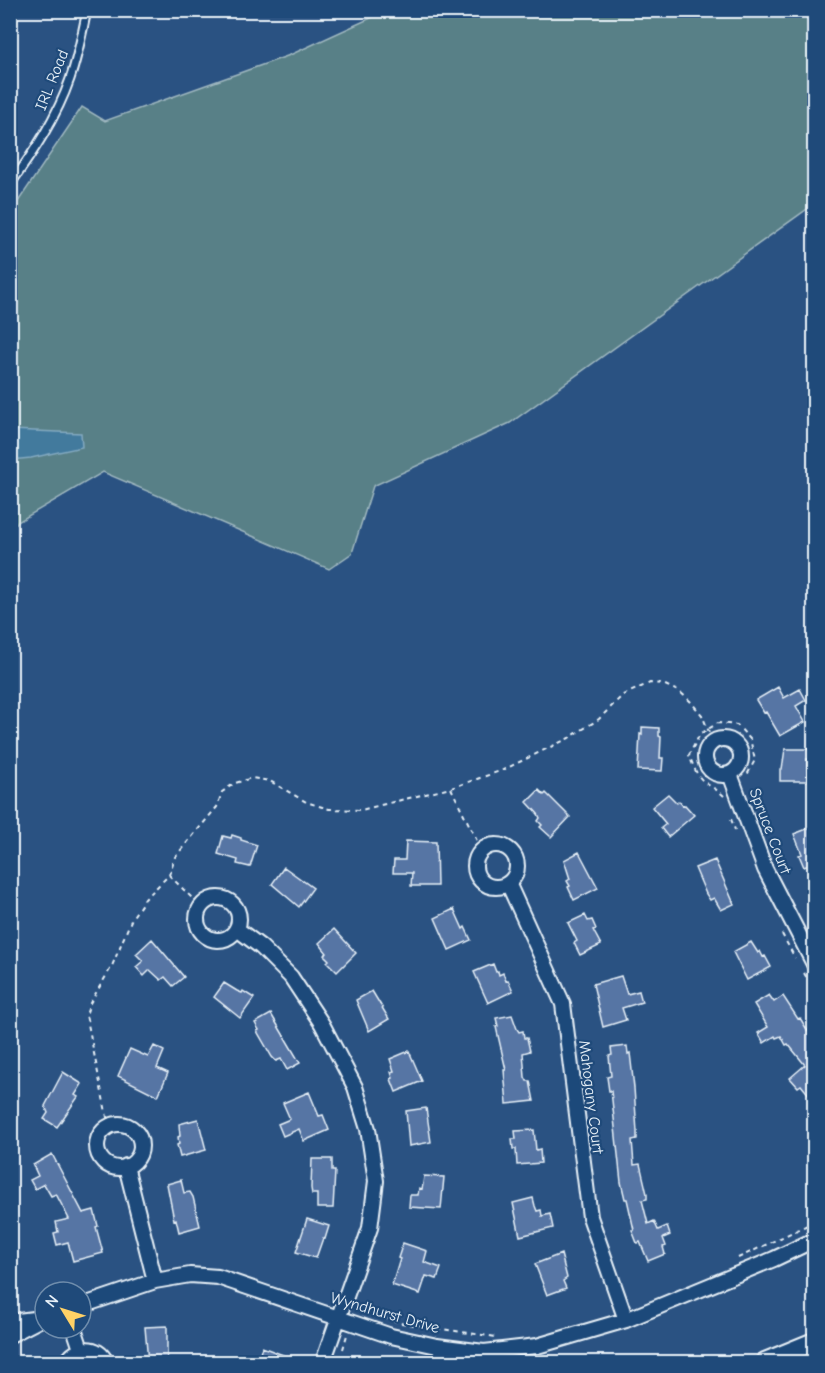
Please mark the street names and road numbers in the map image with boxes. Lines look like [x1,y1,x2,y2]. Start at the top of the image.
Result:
street label: IRL Road [32,47,72,113]
street label: Spruce Court [745,786,795,877]
street label: Mahogany Court [575,1039,607,1155]
street label: Wyndhurst Drive [328,1289,442,1337]

